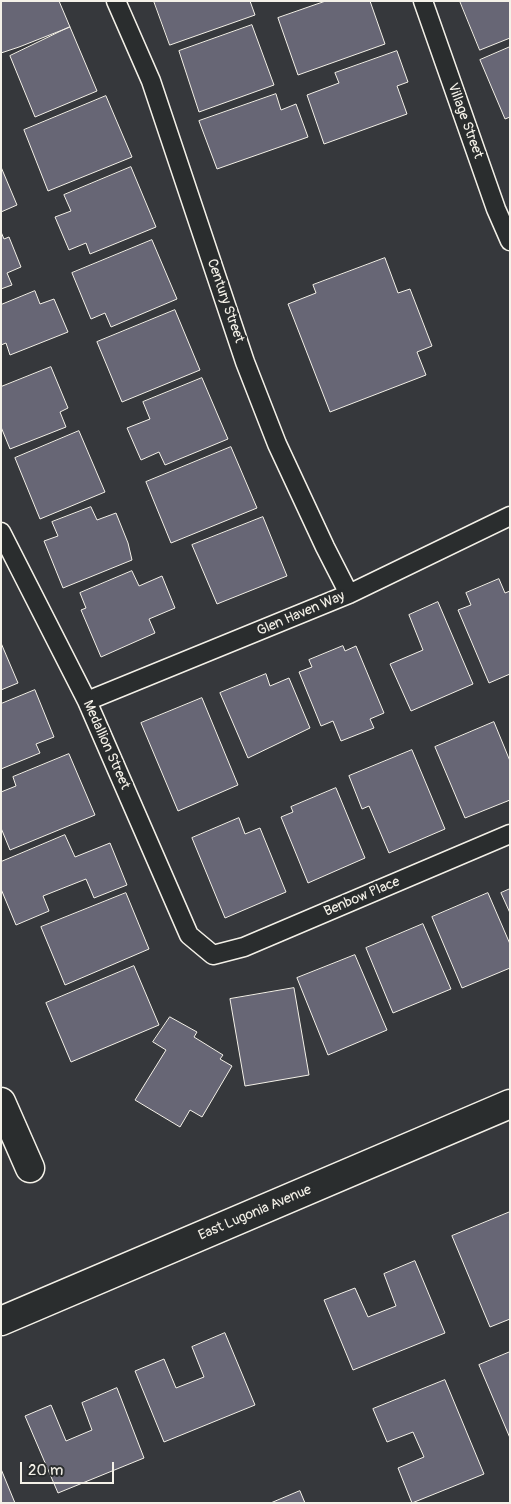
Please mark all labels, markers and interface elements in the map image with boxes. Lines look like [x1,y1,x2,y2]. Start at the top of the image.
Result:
street label: Village Street [444,81,486,161]
street label: Century Street [203,257,247,345]
street label: Glen Haven Way [255,588,347,640]
street label: Medallion Street [79,698,133,792]
street label: Benbow Place [322,873,402,921]
street label: East Lugonia Avenue [196,1182,314,1244]
scale bar [22,1452,116,1484]
text: 20 m [28,1461,63,1480]

